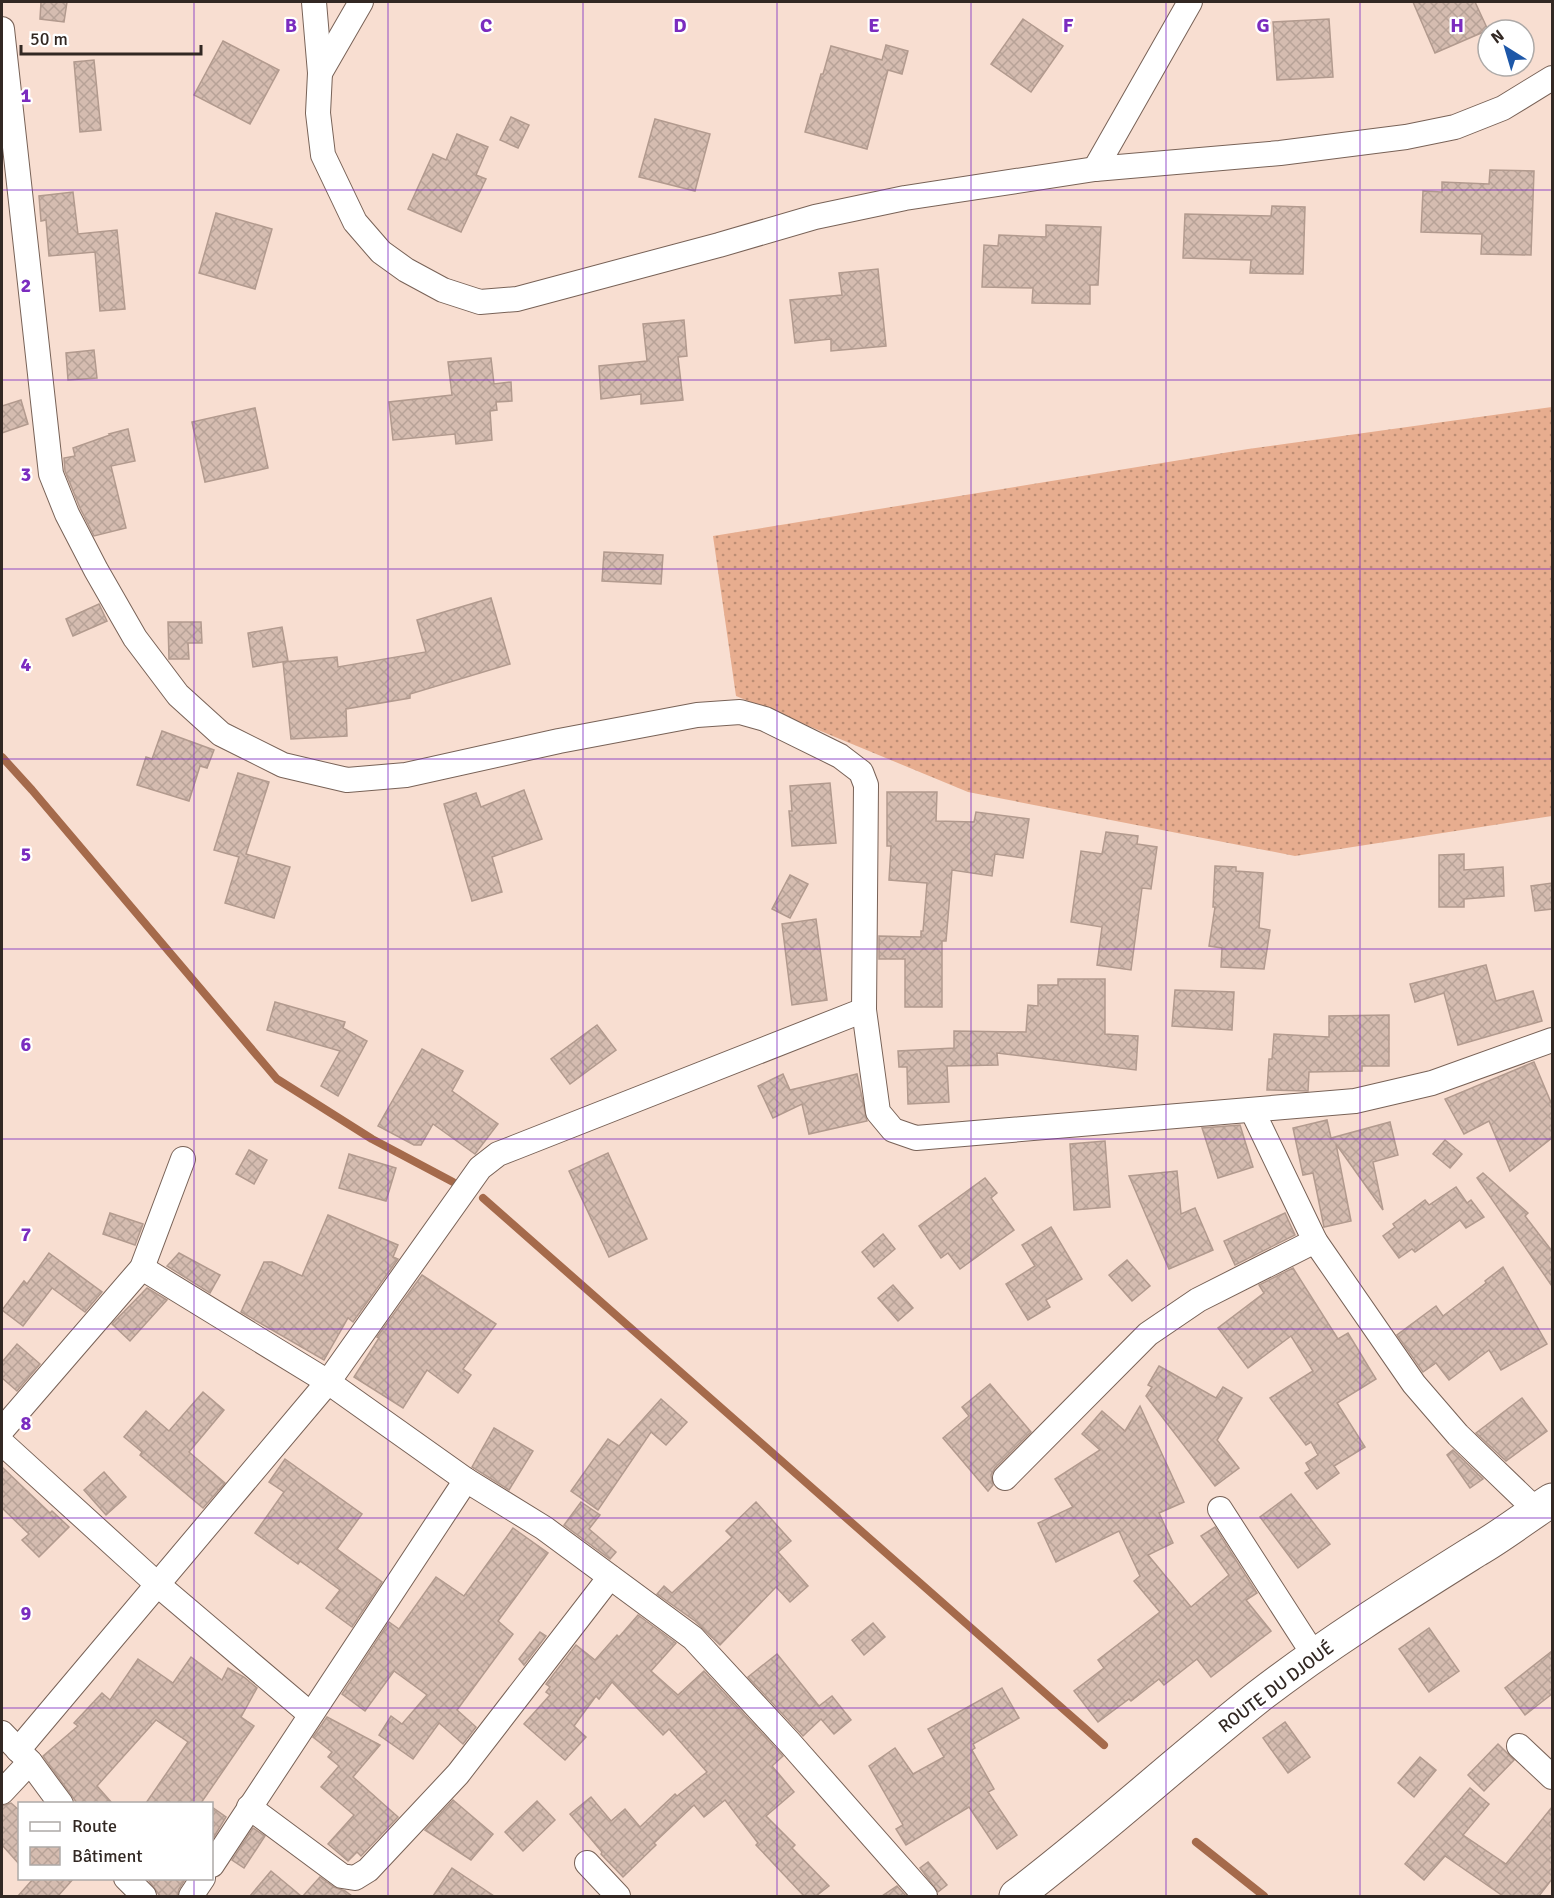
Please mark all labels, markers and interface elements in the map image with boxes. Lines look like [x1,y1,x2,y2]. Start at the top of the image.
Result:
text: B [285,13,297,38]
text: C [480,13,492,38]
text: D [673,13,687,38]
text: E [868,13,880,38]
text: F [1063,13,1074,38]
text: G [1256,13,1270,38]
text: H [1450,13,1464,38]
scale bar [21,18,201,56]
north arrow [1476,18,1536,78]
text: N [1487,25,1508,48]
text: 50 m [30,28,68,50]
text: 1 [21,83,32,108]
text: 2 [21,273,31,298]
text: 3 [21,462,31,487]
text: 4 [21,652,32,677]
text: 5 [21,842,31,867]
text: 6 [21,1032,32,1057]
text: 7 [21,1222,32,1247]
text: 8 [21,1411,32,1436]
text: 9 [21,1601,32,1626]
street label: ROUTE DU DJOUÉ [1214,1637,1338,1737]
legend [18,1802,213,1880]
text: Route [72,1815,117,1837]
text: Bâtiment [72,1845,143,1867]

